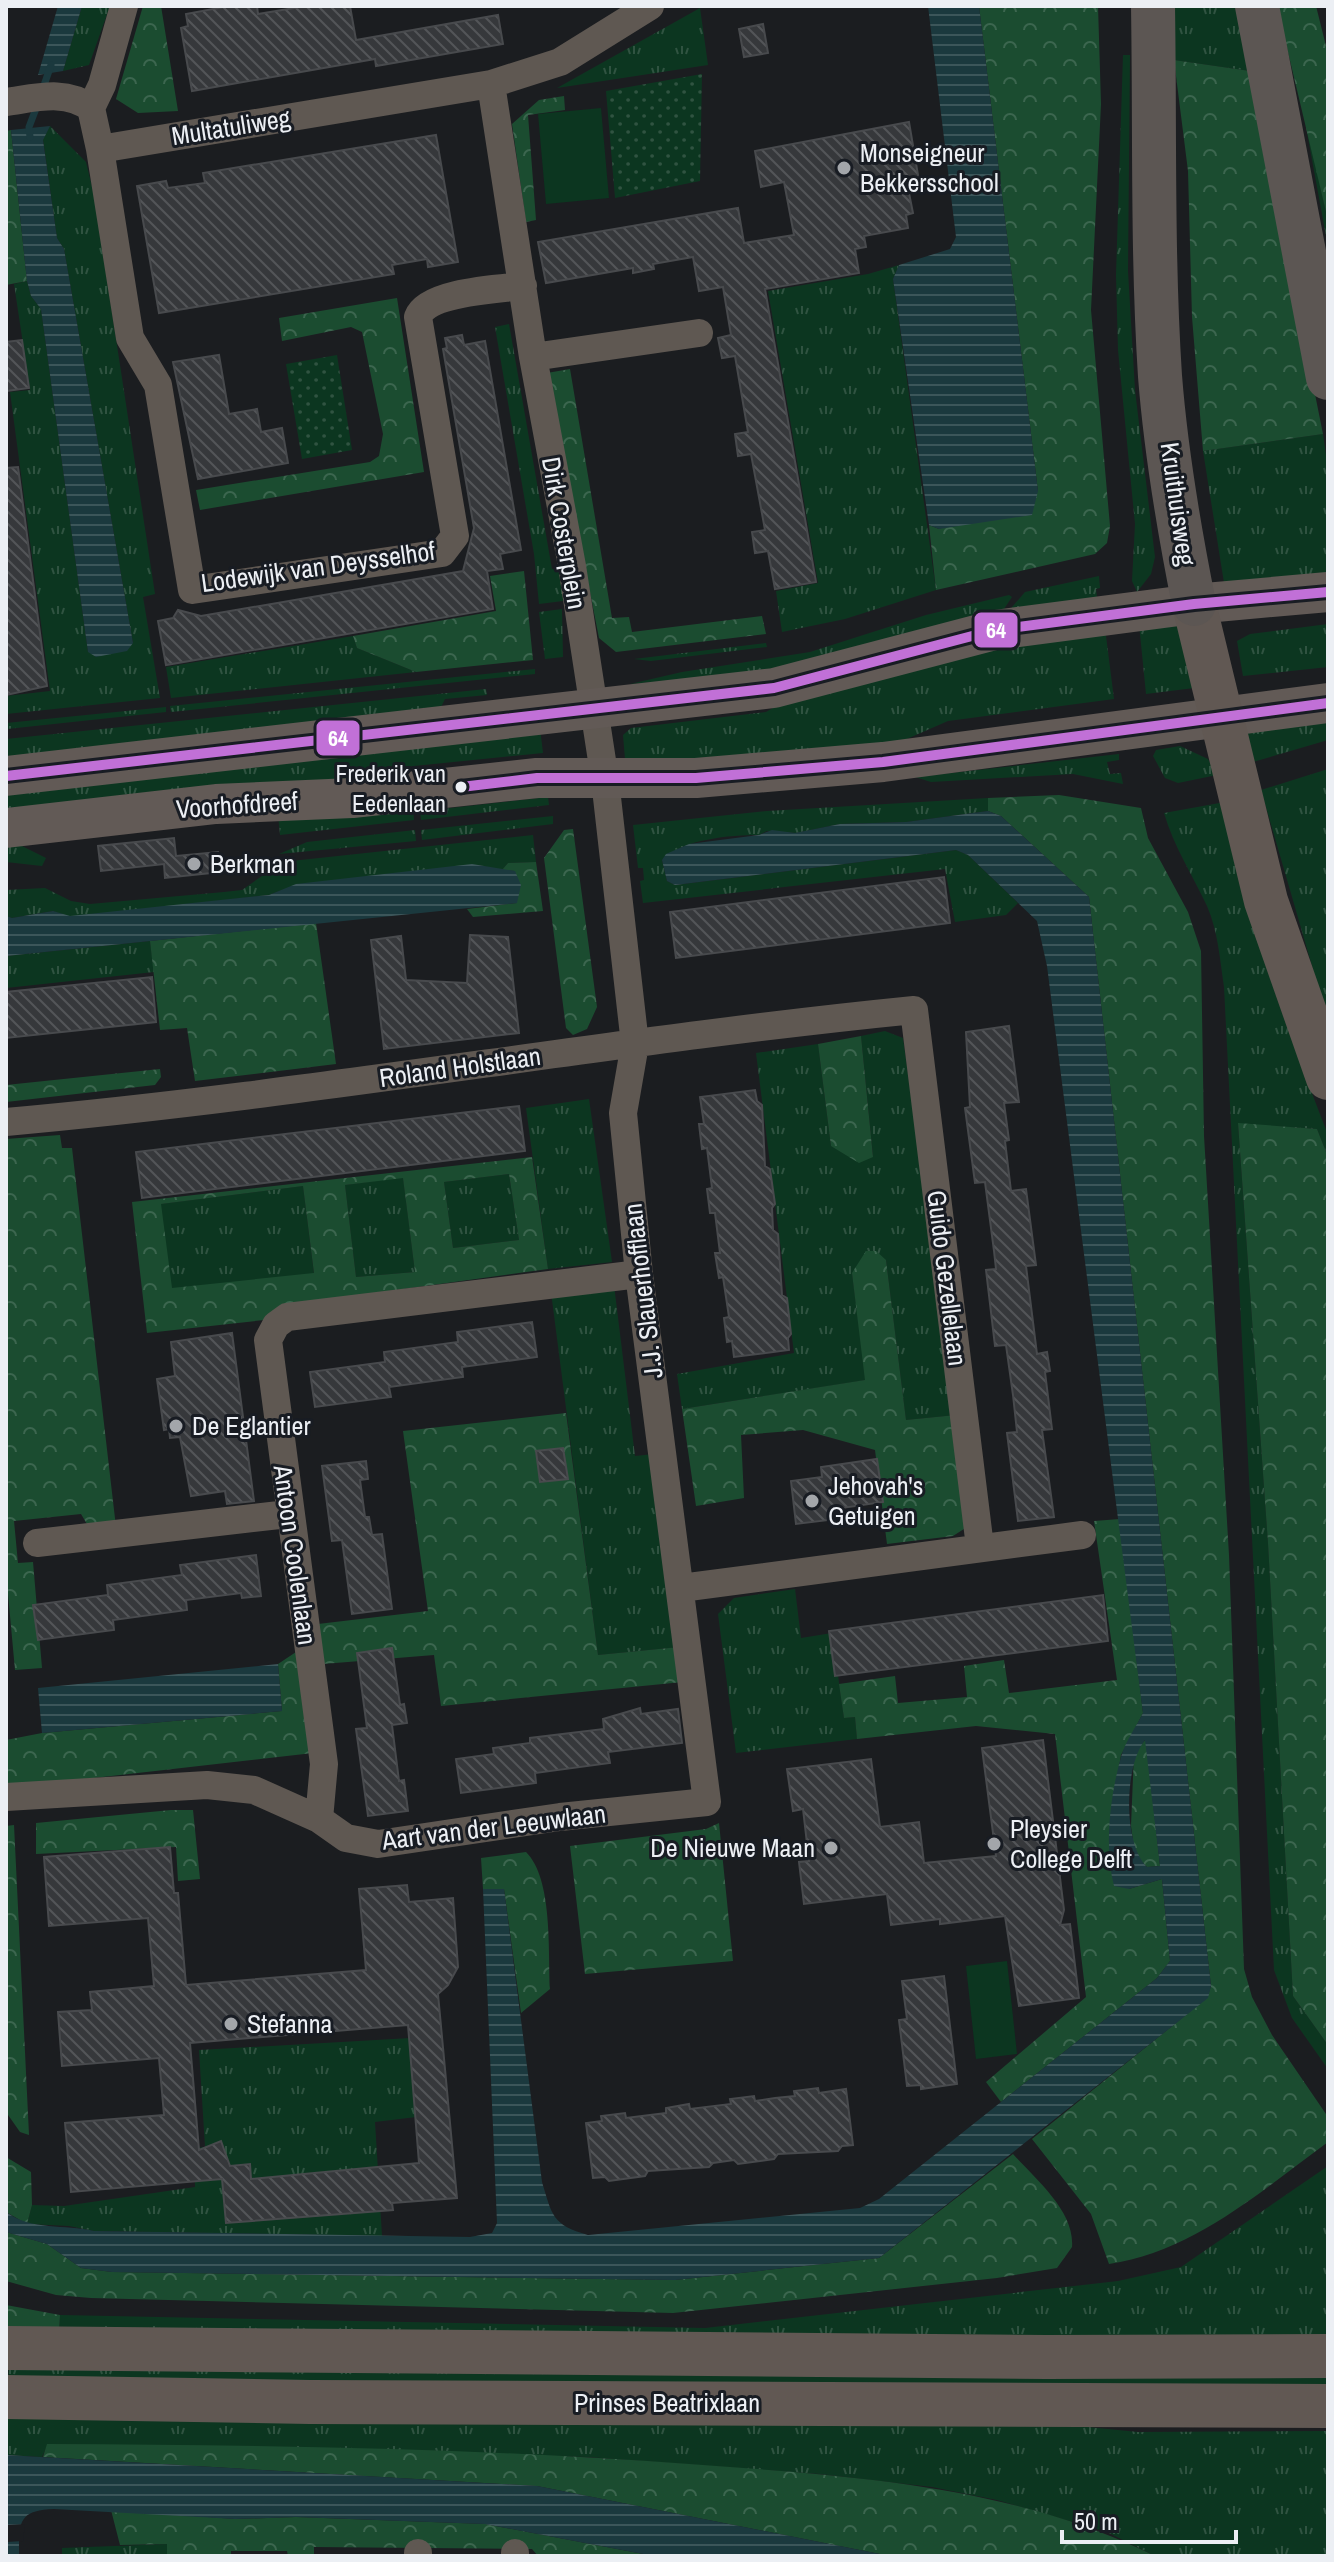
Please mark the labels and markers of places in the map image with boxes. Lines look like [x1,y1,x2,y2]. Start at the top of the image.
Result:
place label: Monseigneur Bekkersschool [860,135,999,200]
marker: Monseigneur Bekkersschool [835,159,853,177]
place label: Frederik van Eedenlaan [336,757,446,819]
marker: Frederik van Eedenlaan [453,779,469,795]
place label: Berkman [210,846,295,881]
marker: Berkman [185,855,203,873]
place label: De Eglantier [192,1408,311,1443]
marker: De Eglantier [167,1417,185,1435]
place label: Jehovah's Getuigen [828,1468,923,1533]
marker: Jehovah's Getuigen [803,1492,821,1510]
place label: Pleysier College Delft [1010,1811,1132,1876]
place label: De Nieuwe Maan [650,1830,815,1865]
marker: Pleysier College Delft [985,1835,1003,1853]
marker: De Nieuwe Maan [822,1839,840,1857]
place label: Stefanna [247,2006,333,2041]
marker: Stefanna [222,2015,240,2033]

